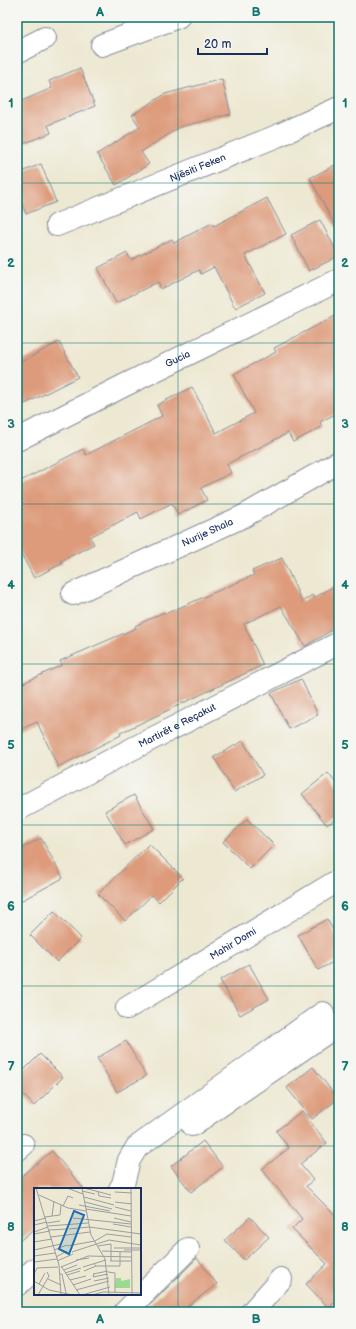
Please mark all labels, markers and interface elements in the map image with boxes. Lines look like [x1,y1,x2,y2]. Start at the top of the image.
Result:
text: A [95,4,104,20]
text: B [251,4,261,20]
scale bar [198,30,267,56]
text: 20 m [204,37,231,52]
text: 1 [8,95,14,111]
text: 1 [342,95,348,111]
street label: Njësiti Feken [168,151,228,185]
text: 2 [7,255,15,271]
text: 2 [341,255,349,271]
street label: Gucia [163,348,193,370]
text: 3 [7,416,15,432]
text: 3 [341,416,349,432]
street label: Nurije Shala [180,516,235,549]
text: 4 [7,577,15,593]
text: 4 [341,577,349,593]
street label: Martirët e Reçakut [137,701,218,751]
text: 5 [7,737,15,753]
text: 5 [341,737,349,753]
text: 6 [7,898,15,914]
text: 6 [341,898,349,914]
street label: Mahir Domi [208,925,259,962]
text: 7 [7,1059,15,1075]
text: 7 [341,1059,349,1075]
inset map [34,1188,141,1295]
text: 8 [7,1219,15,1235]
text: 8 [341,1219,349,1235]
text: A [95,1311,104,1327]
text: B [251,1311,261,1327]

